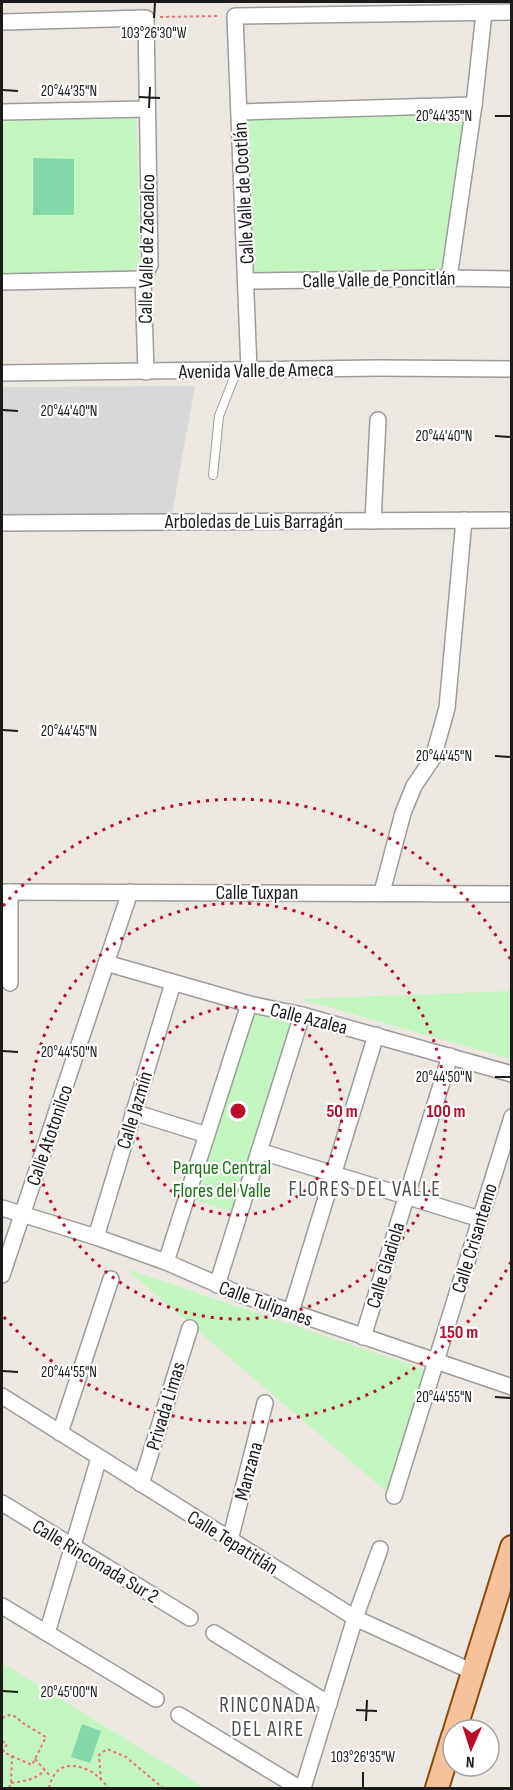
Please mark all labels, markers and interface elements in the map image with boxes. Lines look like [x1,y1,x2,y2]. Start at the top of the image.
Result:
text: 103°26'30"W [122,24,187,43]
text: 20°44'35"N [41,82,97,101]
text: 20°44'35"N [416,107,472,126]
street label: Calle Valle de Ocotlán [228,121,260,265]
street label: Calle Valle de Zacoalco [134,174,160,324]
street label: Calle Valle de Poncitlán [302,267,456,293]
street label: Avenida Valle de Ameca [177,358,334,384]
text: 20°44'40"N [41,402,97,421]
text: 20°44'40"N [416,427,472,446]
street label: Arboledas de Luis Barragán [164,510,343,534]
text: 20°44'45"N [41,722,97,741]
text: 20°44'45"N [416,747,472,766]
street label: Calle Tuxpan [216,881,298,905]
street label: Calle Azalea [268,998,350,1040]
text: 20°44'50"N [41,1043,97,1062]
text: 20°44'50"N [416,1068,472,1087]
street label: Calle Jazmín [112,1069,158,1152]
street label: Calle Atotonilco [22,1082,78,1189]
centre of rings [228,1101,248,1121]
text: 50 m [326,1101,358,1122]
text: 100 m [427,1101,466,1122]
park label: Parque Central Flores del Valle [173,1156,271,1203]
district label: FLORES DEL VALLE [289,1177,441,1202]
street label: Calle Crisantemo [447,1181,503,1296]
street label: Calle Gladiola [361,1219,410,1311]
street label: Calle Tulipanes [215,1276,316,1332]
text: 150 m [440,1322,478,1343]
street label: Privada Limas [141,1359,191,1453]
text: 20°44'55"N [41,1363,97,1382]
text: 20°44'55"N [416,1388,472,1407]
street label: Manzana [230,1440,268,1503]
street label: Calle Tepatitlán [183,1506,282,1580]
street label: Calle Rinconada Sur 2 [28,1515,163,1609]
text: 20°45'00"N [40,1683,98,1702]
district label: RINCONADA DEL AIRE [219,1693,317,1742]
north arrow [441,1718,501,1778]
text: 103°26'35"W [331,1748,395,1767]
text: N [466,1752,475,1771]

